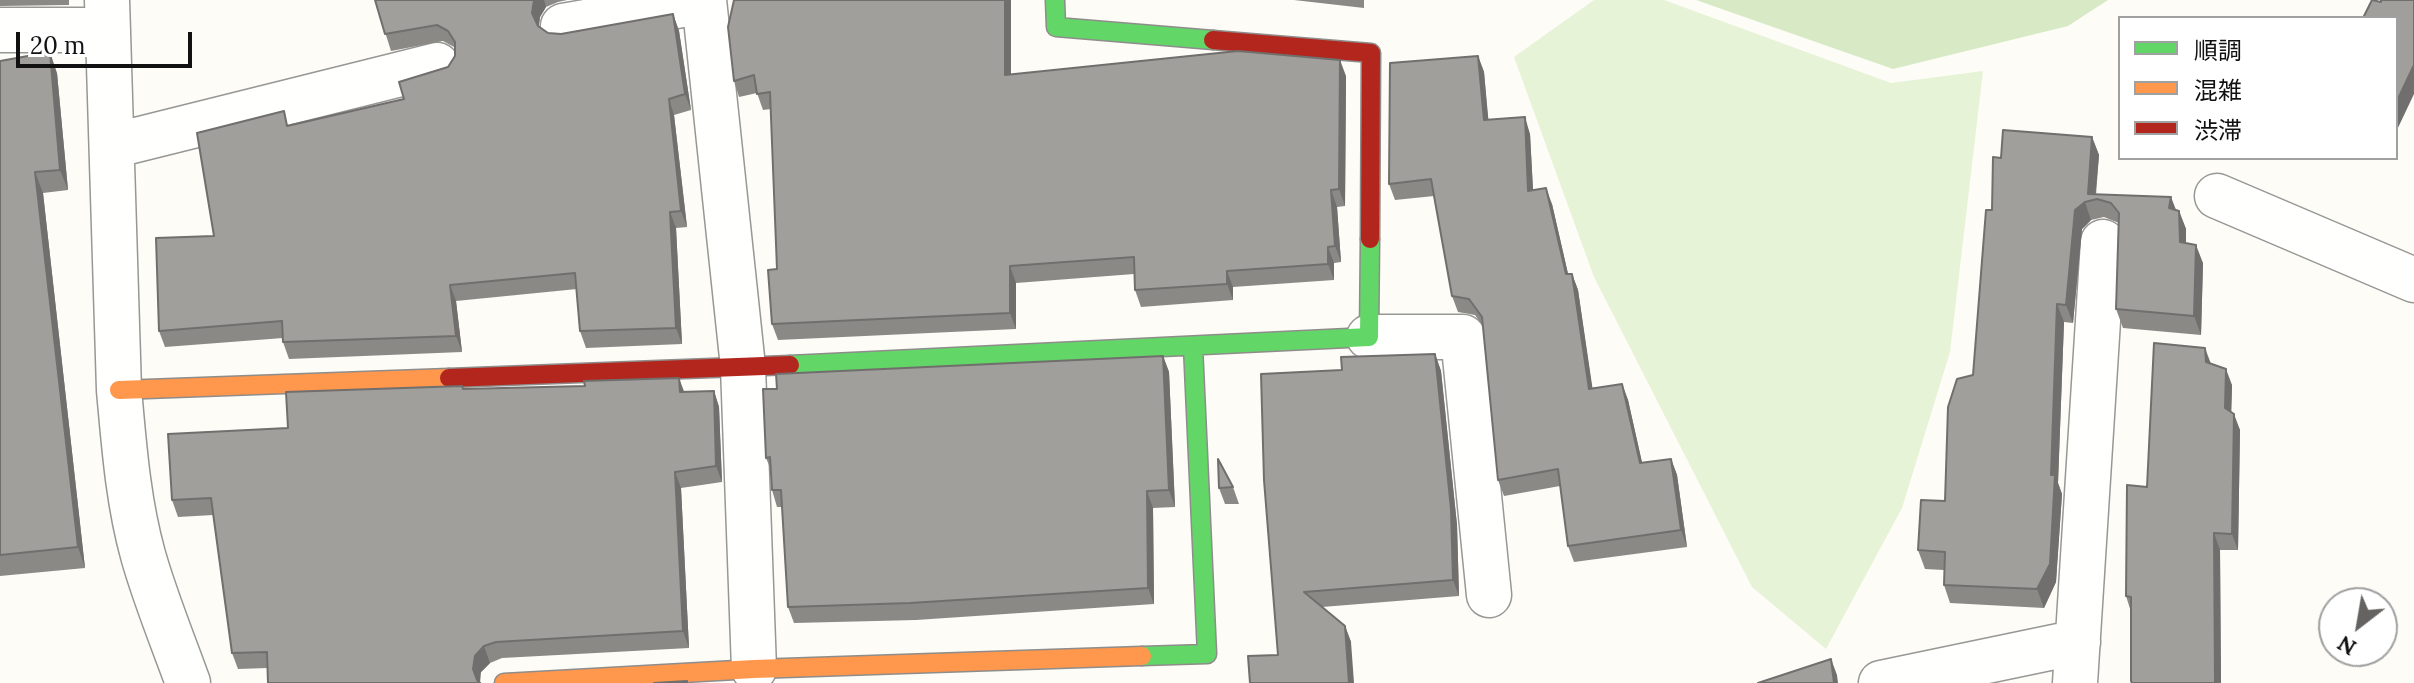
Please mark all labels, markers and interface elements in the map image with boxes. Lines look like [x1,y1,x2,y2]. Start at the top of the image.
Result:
scale bar [20,16,196,66]
legend [2118,16,2398,160]
text: 20 m [30,30,86,61]
text: 順調 [2194,35,2242,66]
text: 混雑 [2194,75,2242,106]
text: 渋滞 [2194,115,2242,146]
north arrow [2318,587,2398,667]
text: N [2332,629,2361,662]

